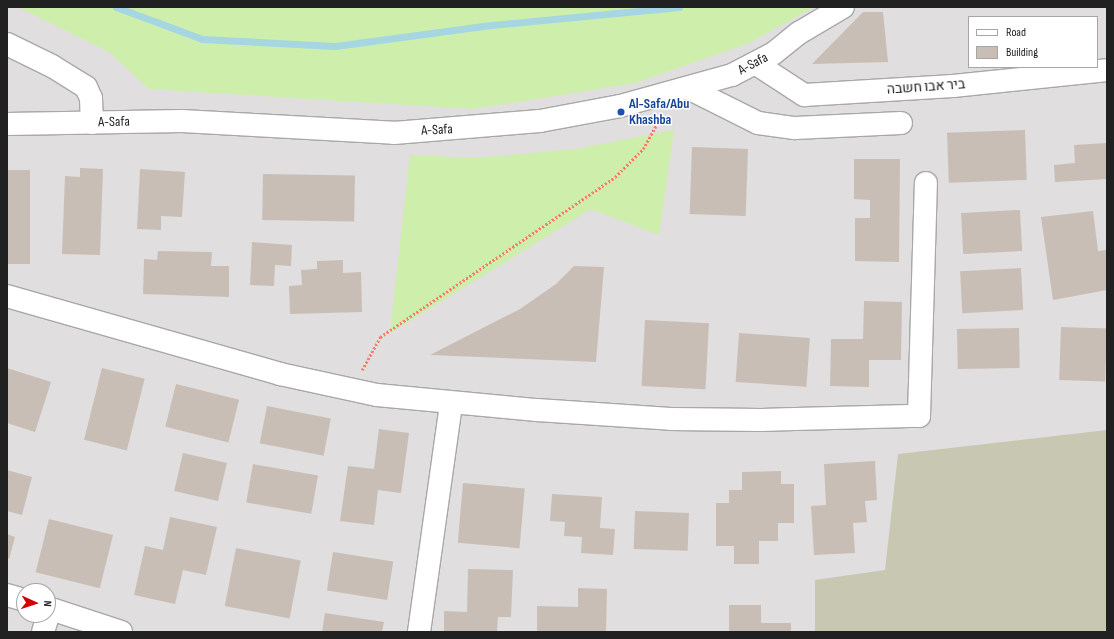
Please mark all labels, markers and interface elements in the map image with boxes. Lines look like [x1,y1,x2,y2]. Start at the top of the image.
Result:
legend [968,16,1098,68]
text: Road [1006,25,1026,40]
text: Building [1006,45,1038,60]
street label: A-Safa [735,49,771,79]
street label: ביר אבו חשבה [886,76,966,98]
place label: Al-Safa/Abu Khashba [629,96,689,128]
marker: Al-Safa/Abu Khashba [616,107,626,117]
street label: A-Safa [98,113,130,131]
street label: A-Safa [421,121,453,139]
north arrow [16,583,56,623]
text: N [41,600,54,607]

